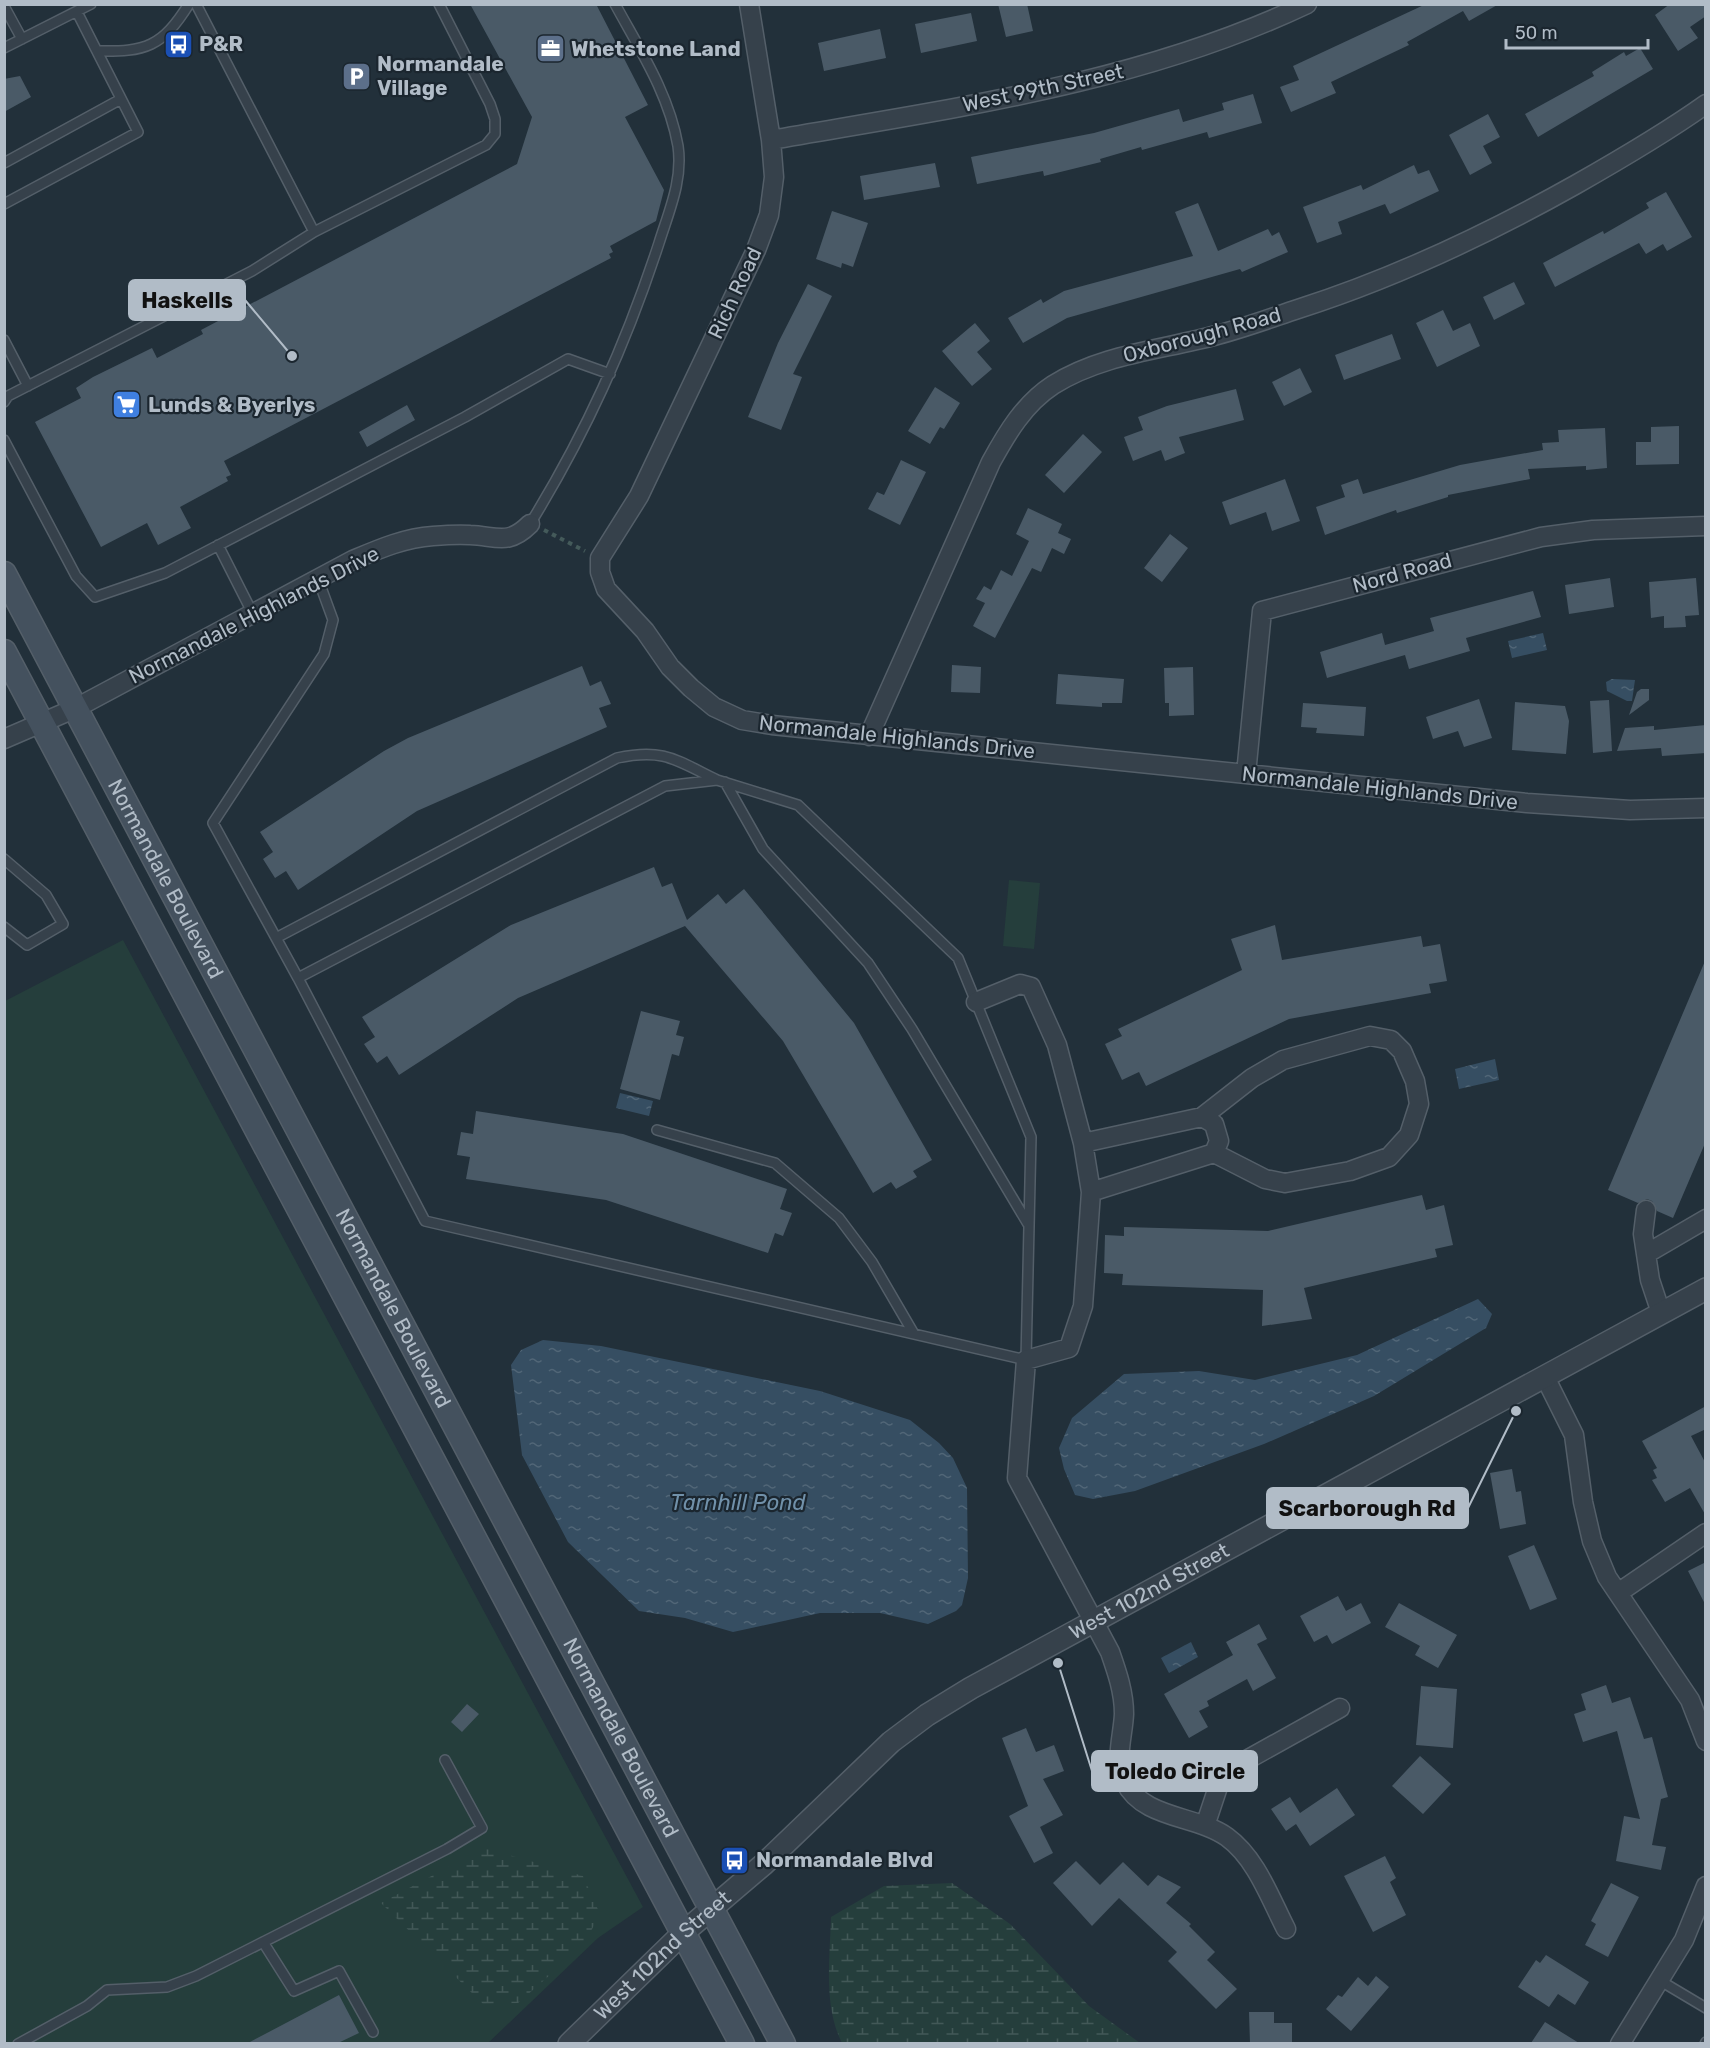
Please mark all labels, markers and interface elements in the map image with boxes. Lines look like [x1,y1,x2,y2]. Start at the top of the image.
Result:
scale bar [1506,12,1648,50]
text: 50 m [1515,22,1558,44]
bus stop icon: P&R [162,28,194,60]
place label: P&R [199,31,243,56]
office icon: Whetstone Land [534,33,566,65]
place label: Whetstone Land [571,36,741,61]
place label: Normandale Village [377,51,504,100]
street label: West 99th Street [960,58,1126,117]
parking icon: Normandale Village [340,60,372,92]
street label: Rich Road [702,243,767,343]
callout: Haskells [129,280,245,320]
text: Haskells [141,287,233,314]
street label: Oxborough Road [1120,301,1284,368]
supermarket icon: Lunds & Byerlys [111,389,143,421]
place label: Lunds & Byerlys [148,392,315,417]
street label: Normandale Highlands Drive [125,540,383,689]
street label: Nord Road [1349,547,1454,598]
street label: Normandale Highlands Drive [758,710,1036,763]
street label: Normandale Highlands Drive [1241,761,1519,814]
street label: Normandale Boulevard [103,775,229,983]
street label: Normandale Boulevard [331,1204,457,1412]
callout: Scarborough Rd [1267,1488,1468,1528]
water label: Tarnhill Pond [670,1489,807,1516]
text: Scarborough Rd [1278,1495,1456,1522]
street label: West 102nd Street [1065,1537,1233,1644]
street label: Normandale Boulevard [558,1633,684,1841]
callout: Toledo Circle [1092,1751,1257,1791]
text: Toledo Circle [1105,1758,1245,1785]
bus stop icon: Normandale Blvd [719,1844,751,1876]
place label: Normandale Blvd [756,1847,933,1872]
street label: West 102nd Street [589,1885,736,2025]

